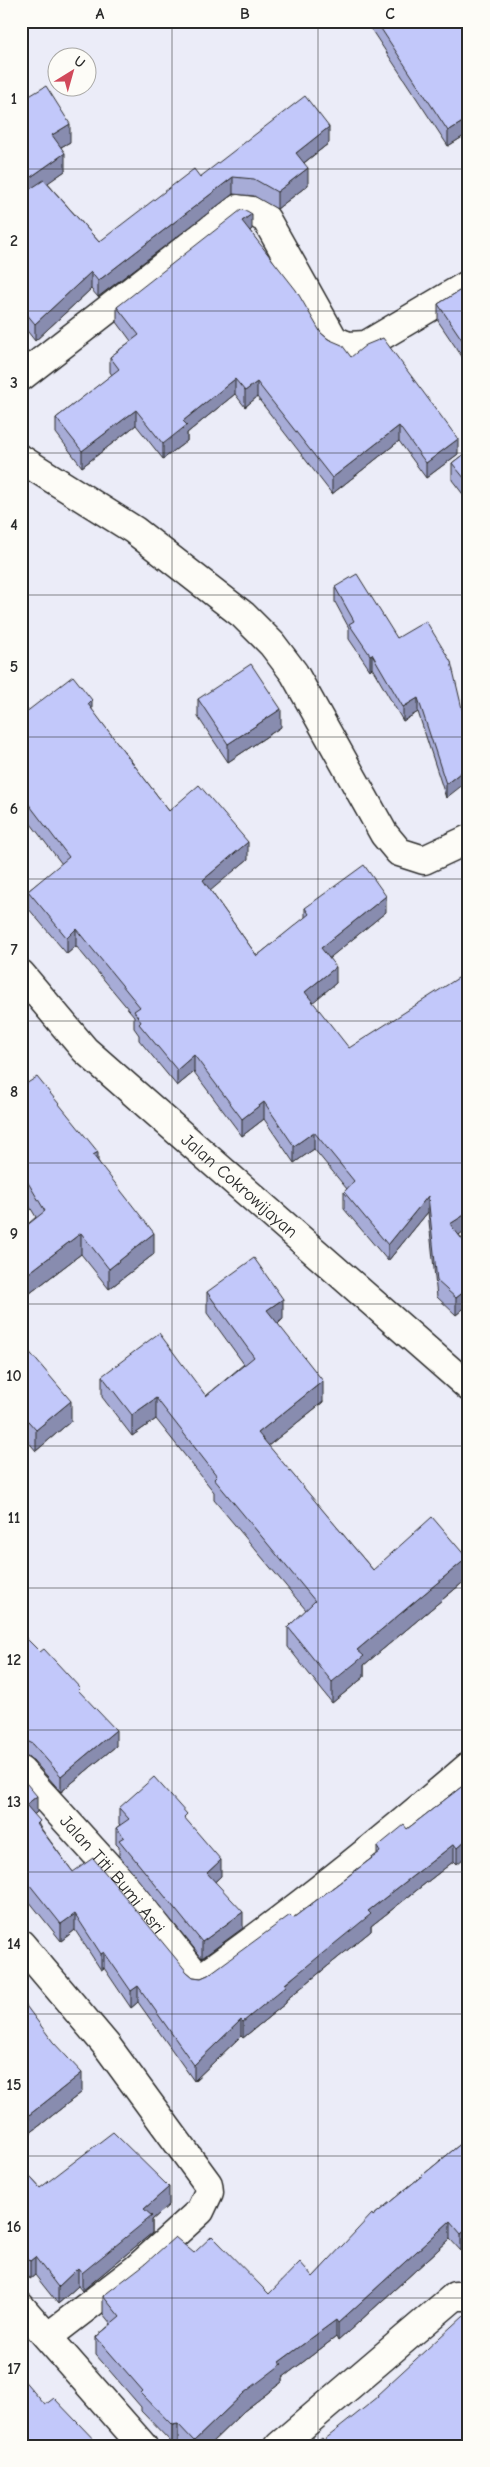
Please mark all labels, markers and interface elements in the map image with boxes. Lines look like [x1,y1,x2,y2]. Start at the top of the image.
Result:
text: A [96,5,105,23]
text: B [240,5,250,23]
text: C [385,5,395,23]
north arrow [48,48,98,98]
text: U [71,52,88,72]
text: 1 [11,90,17,108]
text: 2 [10,232,18,250]
text: 3 [10,374,18,392]
text: 4 [10,516,18,534]
text: 5 [10,658,18,676]
text: 6 [10,800,18,818]
text: 7 [10,941,18,959]
text: 8 [10,1083,18,1101]
street label: Jalan Cokrowijayan [177,1129,302,1242]
text: 9 [10,1225,18,1243]
text: 10 [6,1367,22,1385]
text: 11 [8,1509,20,1527]
text: 12 [7,1651,21,1669]
text: 13 [7,1793,21,1811]
street label: Jalan Titi Bumi Asri [56,1811,169,1938]
text: 14 [7,1935,21,1953]
text: 15 [7,2076,21,2094]
text: 16 [7,2218,21,2236]
text: 17 [7,2360,22,2378]

